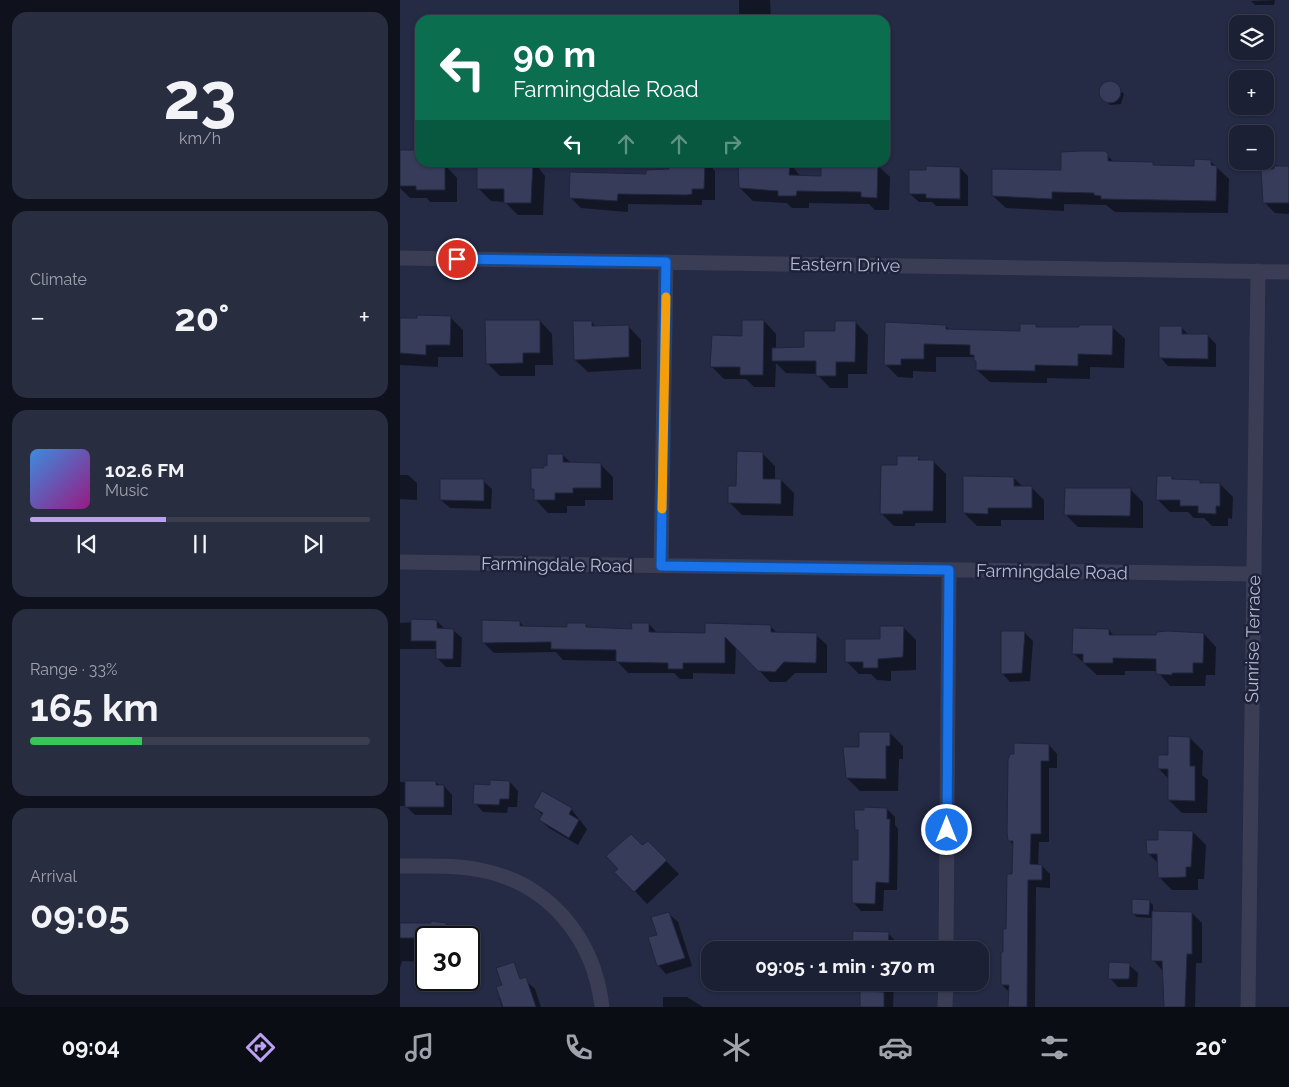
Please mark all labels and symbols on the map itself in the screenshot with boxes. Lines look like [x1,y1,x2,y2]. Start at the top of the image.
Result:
pin [436,238,478,280]
street label: Eastern Drive [790,253,901,276]
street label: Farmingdale Road [481,553,633,576]
street label: Farmingdale Road [976,560,1128,583]
street label: Sunrise Terrace [1241,574,1264,703]
position arrow [920,803,972,855]
speed limit sign: 30 [415,926,480,991]

